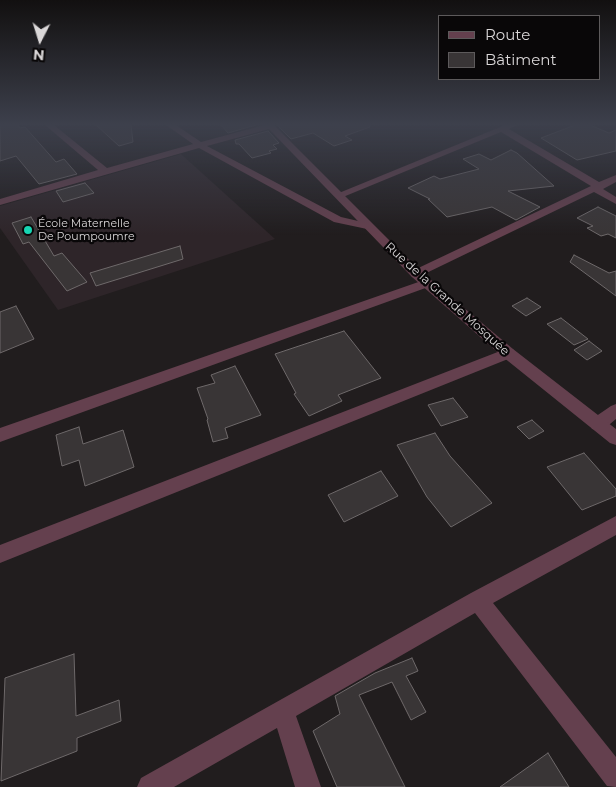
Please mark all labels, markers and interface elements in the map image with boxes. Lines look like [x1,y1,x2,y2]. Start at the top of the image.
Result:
north arrow [15,15,65,65]
legend [438,15,601,80]
text: Route [485,25,530,44]
text: N [32,45,45,64]
text: Bâtiment [485,50,557,69]
place label: École Maternelle De Poumpoumre [38,217,135,243]
marker: École Maternelle De Poumpoumre [22,224,34,236]
street label: Rue de la Grande Mosquée [382,239,512,359]

